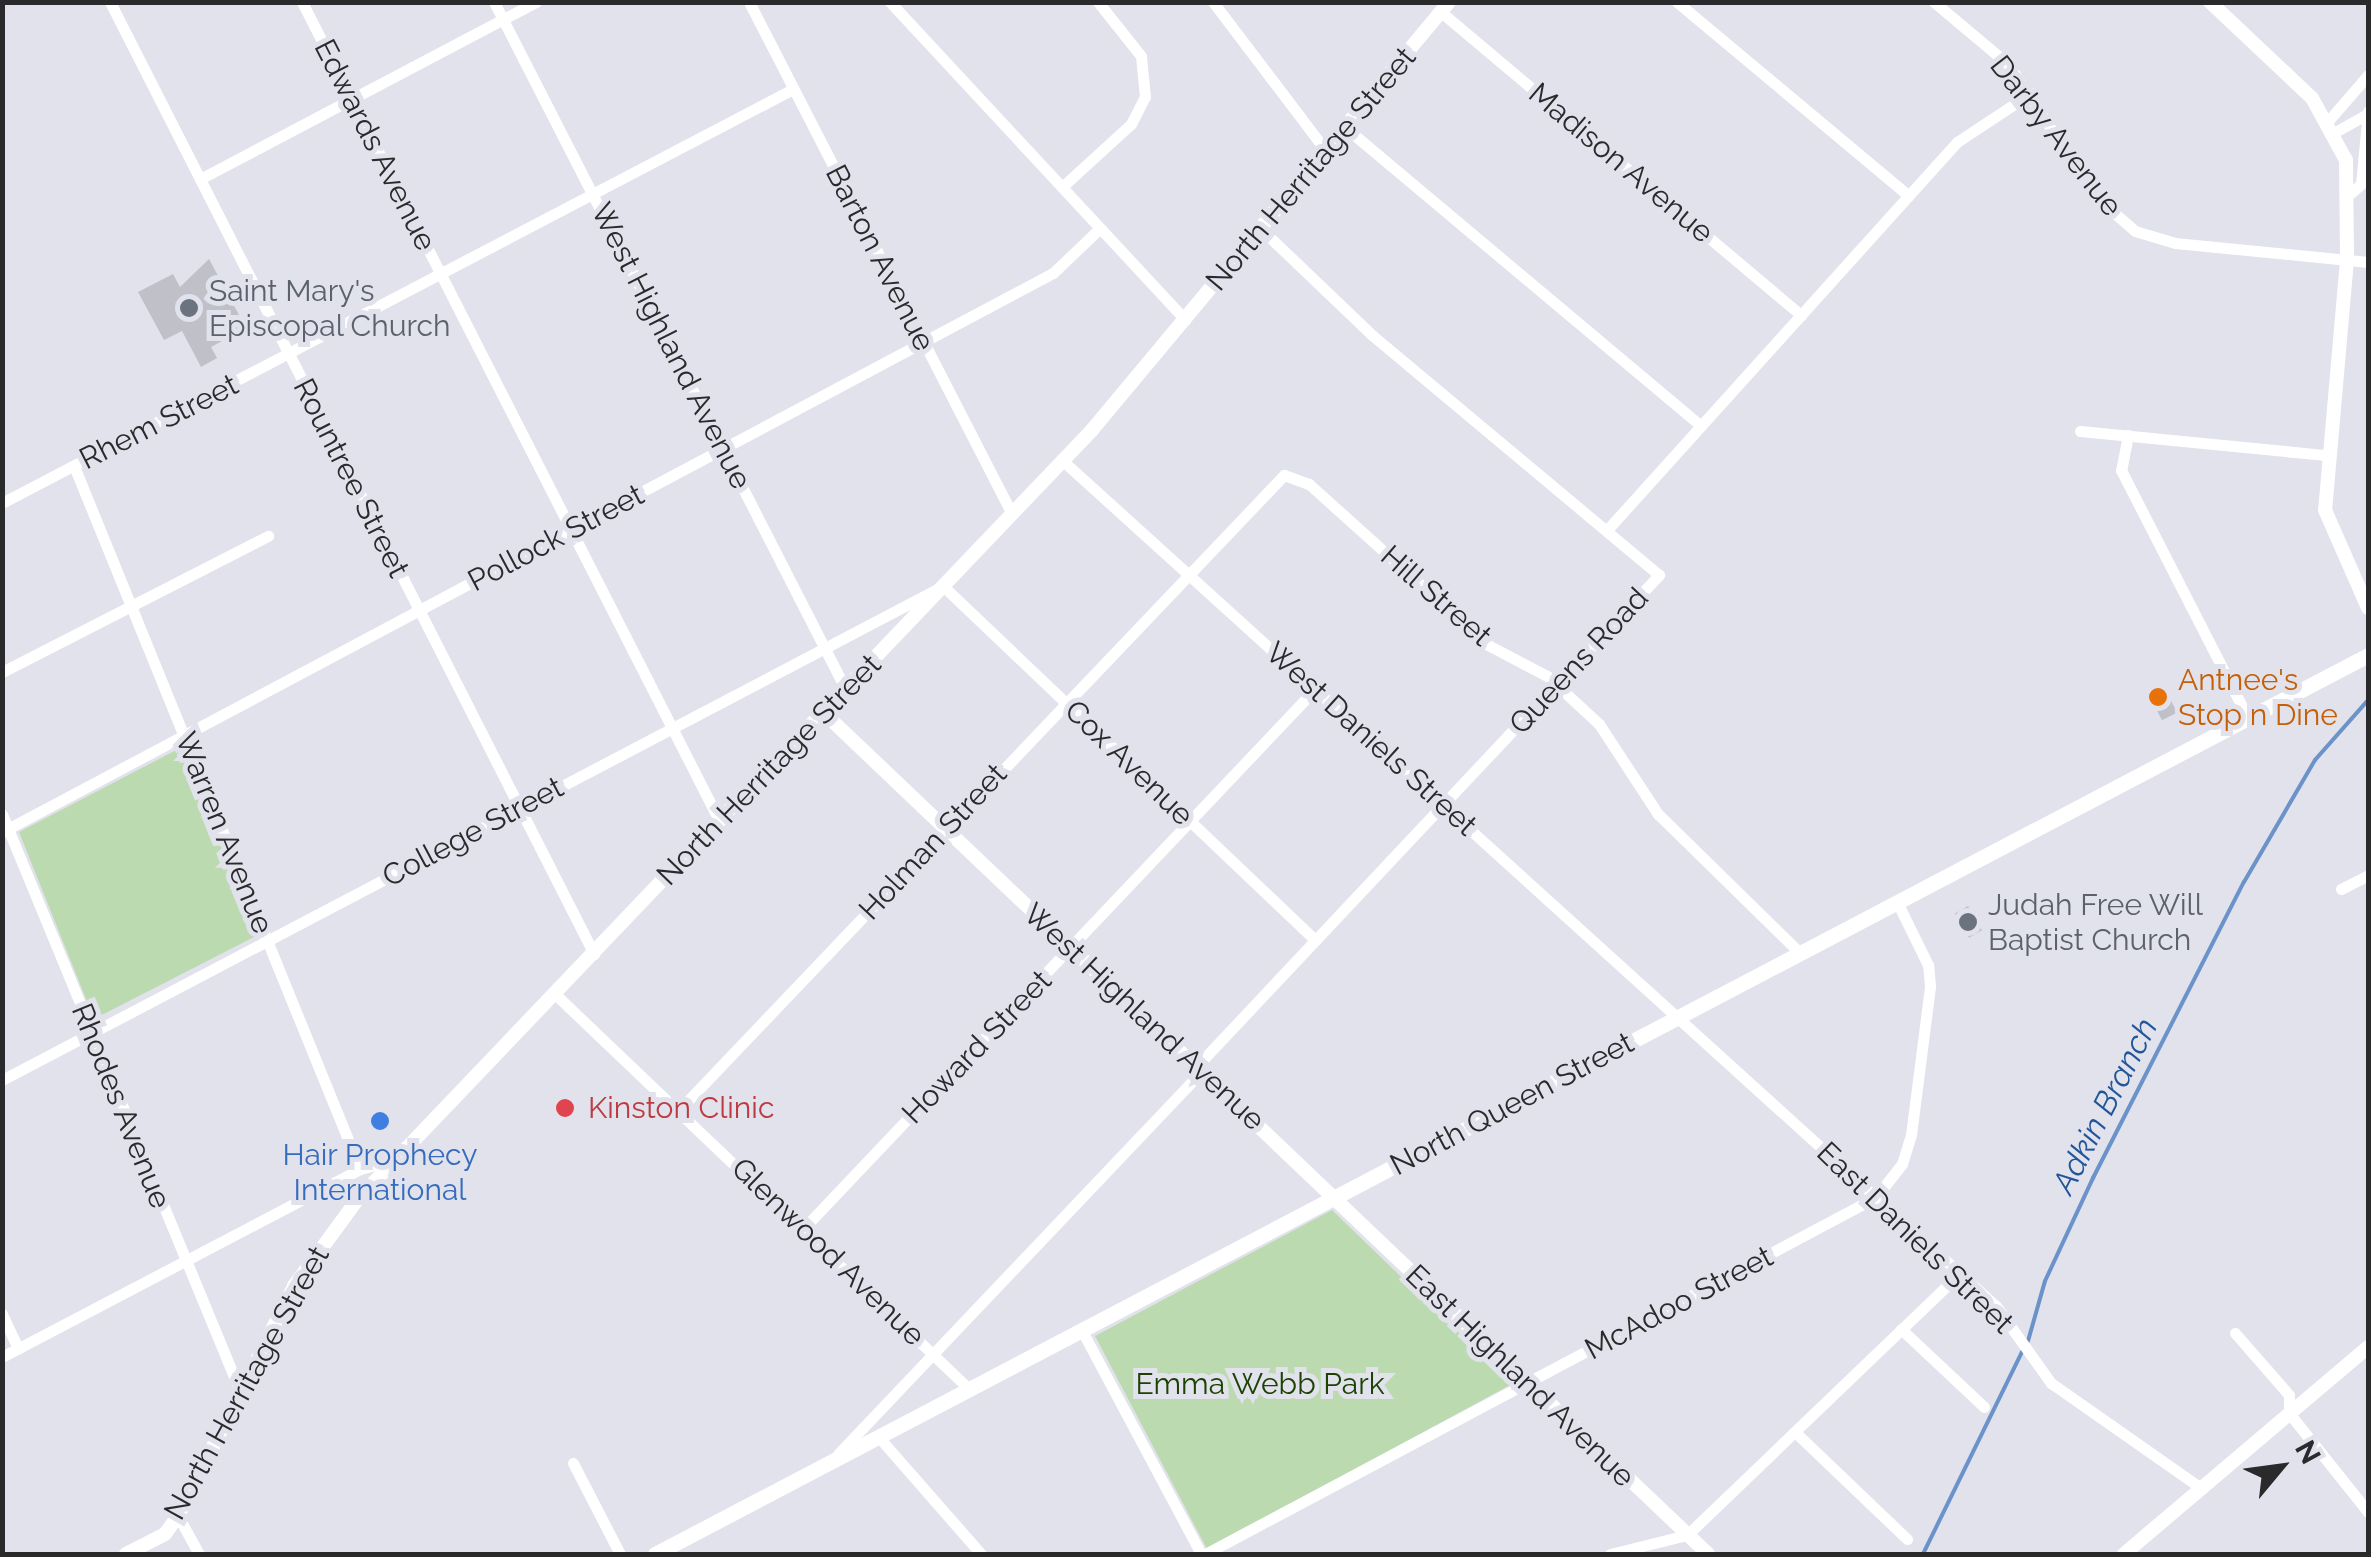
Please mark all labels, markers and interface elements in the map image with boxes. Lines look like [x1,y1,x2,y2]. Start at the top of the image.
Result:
street label: Edwards Avenue [306,33,444,257]
street label: North Herritage Street [1199,40,1423,298]
street label: Darby Avenue [1982,48,2130,224]
street label: Madison Avenue [1521,75,1721,251]
street label: Barton Avenue [817,159,943,357]
street label: West Highland Avenue [583,196,759,496]
place label: Saint Mary's Episcopal Church [209,273,451,344]
marker: Saint Mary's Episcopal Church [178,297,200,319]
street label: Rhem Street [74,367,244,477]
street label: Rountree Street [285,373,417,583]
street label: Pollock Street [462,477,650,599]
street label: Hill Street [1373,538,1499,654]
street label: Queens Road [1502,580,1656,742]
street label: West Daniels Street [1258,635,1484,843]
street label: North Herritage Street [649,647,889,893]
place label: Antnee's Stop n Dine [2178,662,2338,732]
marker: Antnee's Stop n Dine [2147,686,2169,708]
street label: Cox Avenue [1057,692,1201,834]
street label: Warren Avenue [167,727,281,939]
street label: Holman Street [852,757,1014,927]
street label: College Street [377,769,569,895]
place label: Judah Free Will Baptist Church [1988,887,2204,958]
street label: West Highland Avenue [1016,896,1272,1138]
marker: Judah Free Will Baptist Church [1957,911,1979,933]
street label: Howard Street [895,963,1059,1131]
street label: Rhodes Avenue [63,998,179,1214]
water label: Adkin Branch [2044,1012,2166,1200]
street label: North Queen Street [1384,1025,1640,1183]
place label: Kinston Clinic [588,1090,774,1126]
marker: Kinston Clinic [552,1095,578,1121]
marker: Hair Prophecy International [369,1110,391,1132]
street label: East Daniels Street [1809,1135,2021,1341]
place label: Hair Prophecy International [282,1137,478,1208]
street label: Glenwood Avenue [724,1150,932,1354]
street label: McAdoo Street [1579,1238,1779,1368]
street label: North Herritage Street [157,1240,337,1526]
street label: East Highland Avenue [1398,1257,1642,1495]
park label: Emma Webb Park [1135,1366,1385,1402]
north arrow [2231,1417,2331,1517]
text: N [2288,1435,2327,1470]

